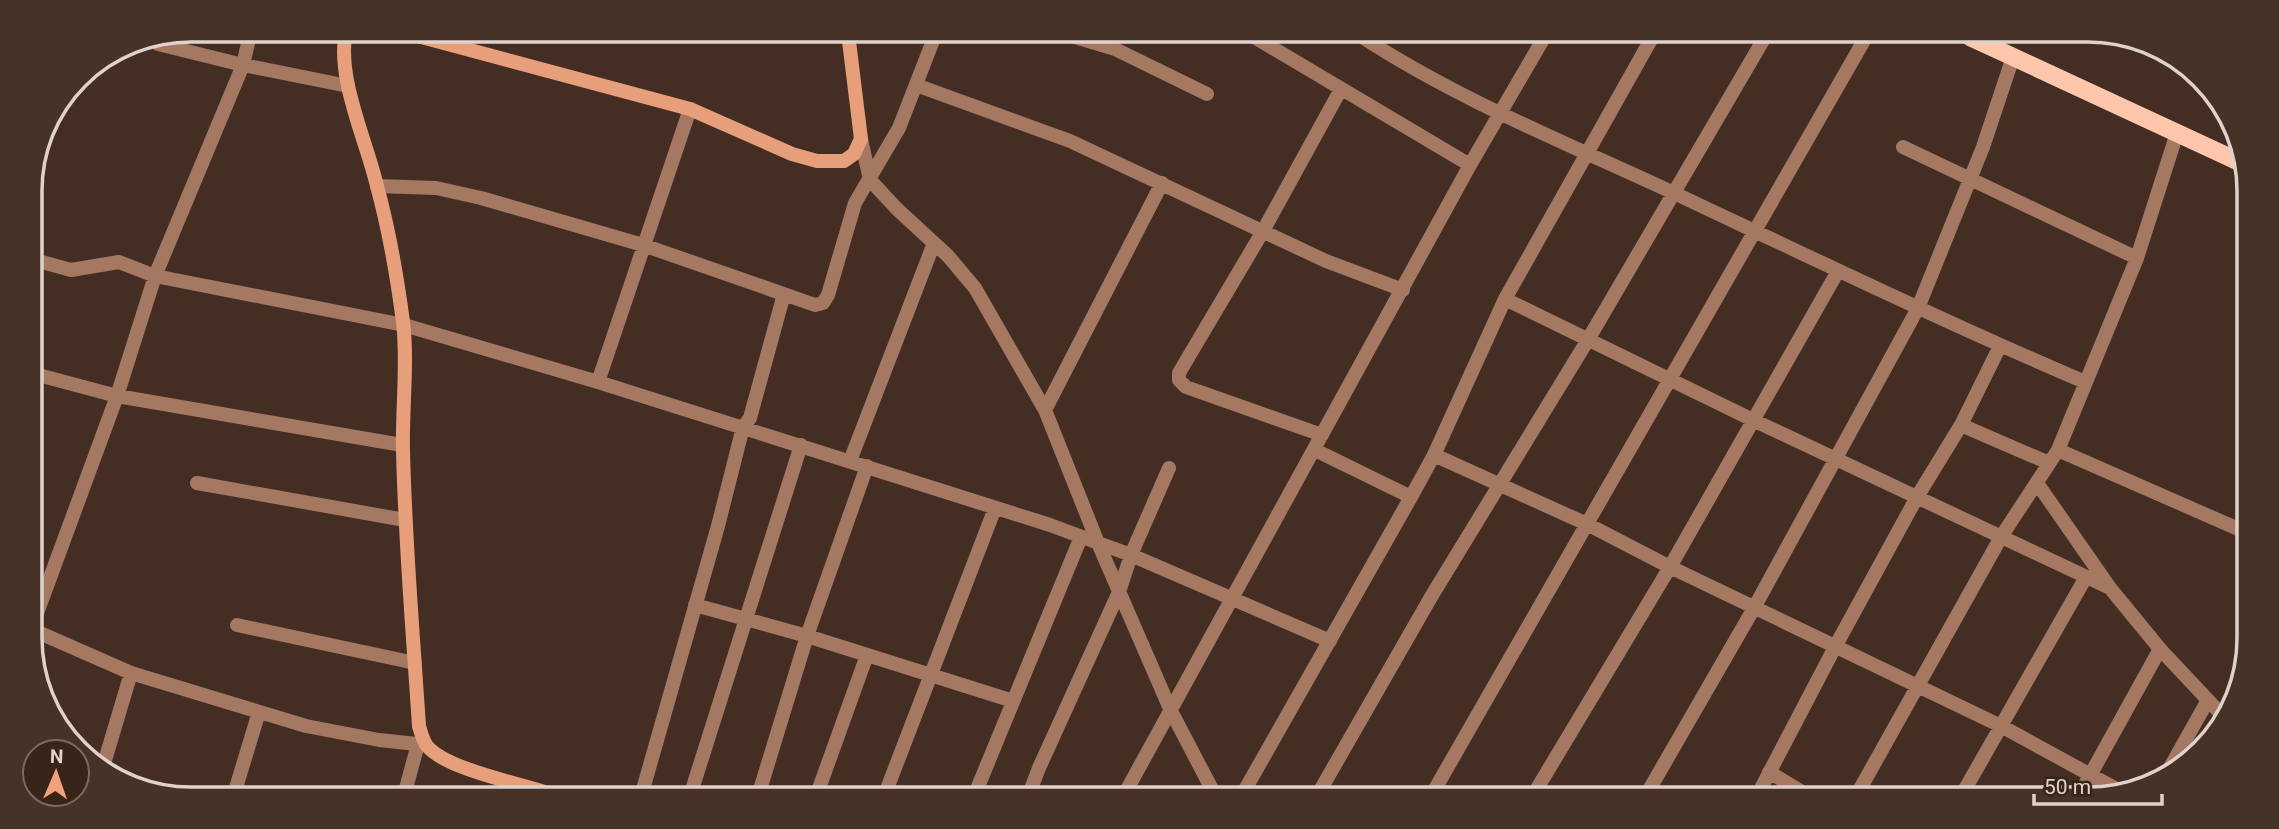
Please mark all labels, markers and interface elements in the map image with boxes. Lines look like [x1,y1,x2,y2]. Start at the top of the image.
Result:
north arrow [21,738,91,808]
text: N [49,745,64,768]
scale bar [2034,762,2162,806]
text: 50 m [2044,775,2091,799]

